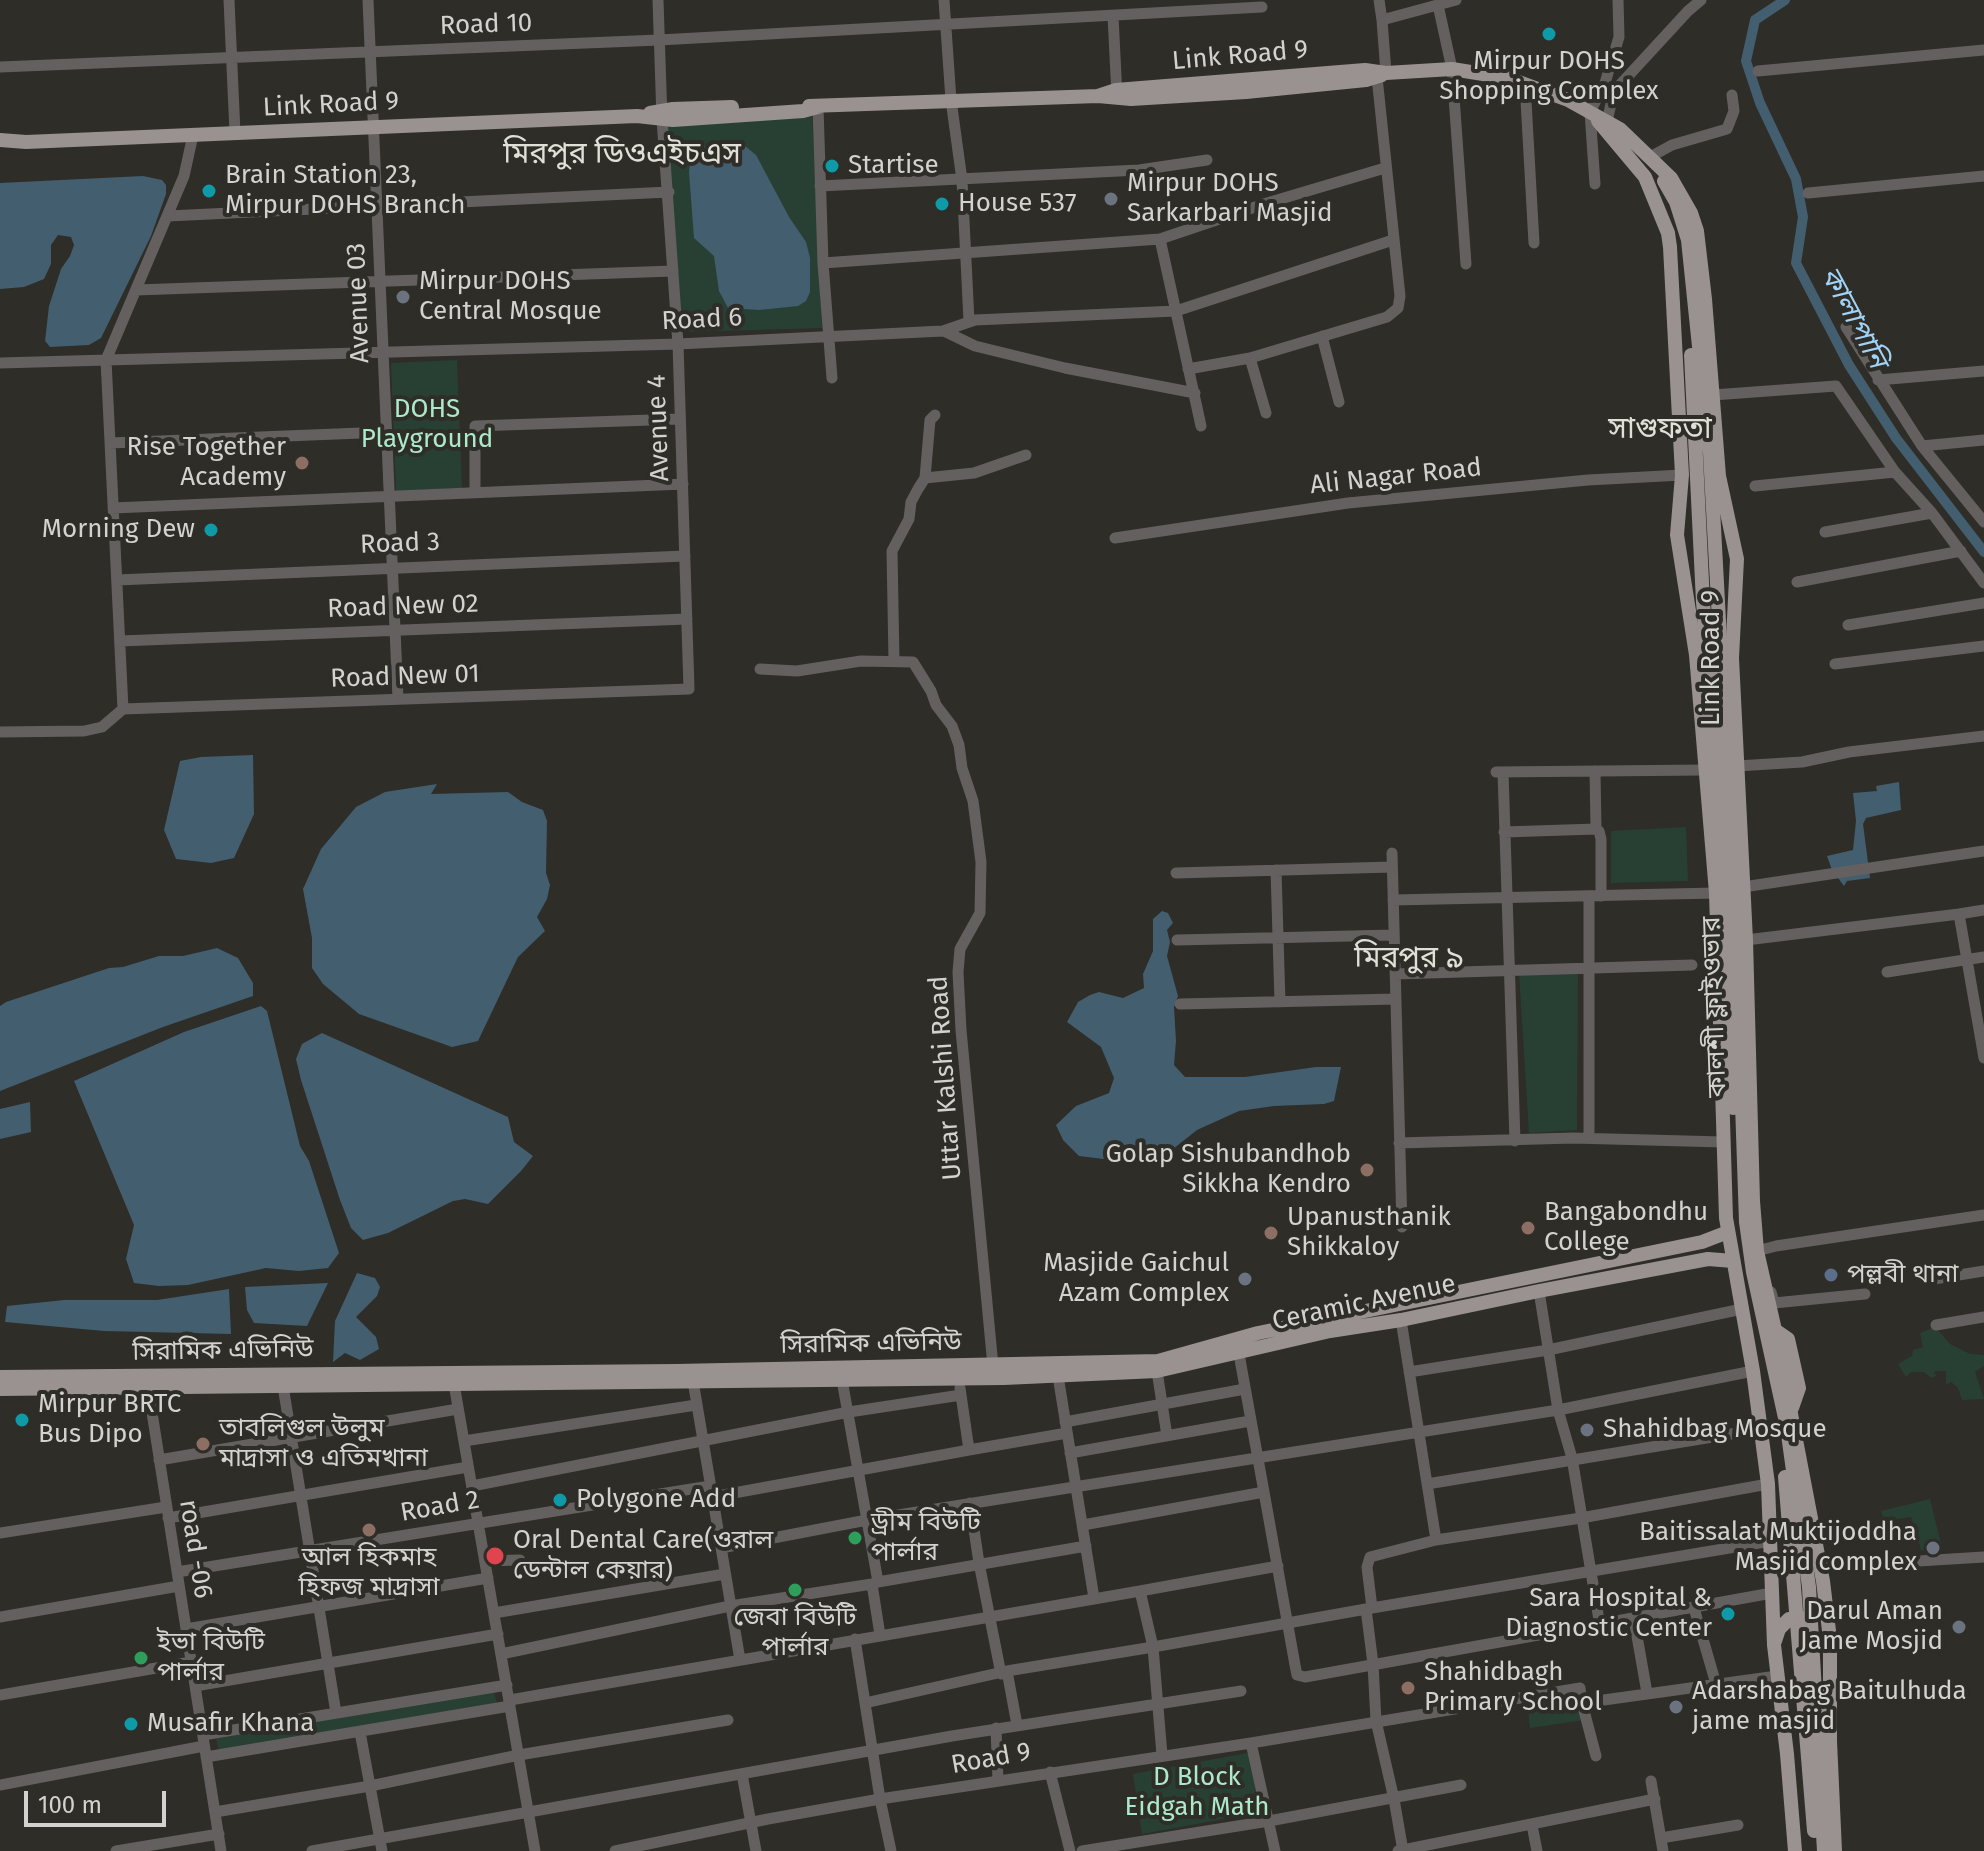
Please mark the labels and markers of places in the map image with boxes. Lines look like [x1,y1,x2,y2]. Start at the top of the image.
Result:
marker: Mirpur DOHS Shopping Complex [1540,25,1558,43]
place label: Mirpur DOHS Shopping Complex [1439,46,1659,108]
place label: Startise [848,150,939,182]
marker: Startise [823,157,841,175]
place label: Brain Station 23, Mirpur DOHS Branch [225,160,466,222]
place label: Mirpur DOHS Sarkarbari Masjid [1127,168,1332,230]
marker: Brain Station 23, Mirpur DOHS Branch [200,182,218,200]
place label: House 537 [958,188,1076,220]
marker: Mirpur DOHS Sarkarbari Masjid [1102,190,1120,208]
marker: House 537 [933,195,951,213]
place label: Mirpur DOHS Central Mosque [419,266,602,328]
marker: Mirpur DOHS Central Mosque [394,288,412,306]
place label: Rise Together Academy [126,432,286,494]
marker: Rise Together Academy [293,454,311,472]
place label: Morning Dew [42,514,195,546]
marker: Morning Dew [202,521,220,539]
place label: Golap Sishubandhob Sikkha Kendro [1105,1139,1351,1200]
marker: Golap Sishubandhob Sikkha Kendro [1358,1161,1376,1179]
place label: Bangabondhu College [1544,1197,1708,1258]
place label: Upanusthanik Shikkaloy [1287,1202,1451,1264]
marker: Bangabondhu College [1519,1219,1537,1237]
marker: Upanusthanik Shikkaloy [1262,1224,1280,1242]
place label: Masjide Gaichul Azam Complex [1043,1248,1229,1310]
place label: পল্লবী থানা [1847,1259,1958,1291]
marker: পল্লবী থানা [1822,1266,1840,1284]
marker: Masjide Gaichul Azam Complex [1236,1270,1254,1288]
place label: Mirpur BRTC Bus Dipo [38,1389,181,1450]
marker: Mirpur BRTC Bus Dipo [13,1411,31,1429]
place label: তাবলিগুল উলুম মাদ্রাসা ও এতিমখানা [219,1413,428,1474]
place label: Shahidbag Mosque [1603,1414,1827,1446]
marker: Shahidbag Mosque [1578,1421,1596,1439]
marker: তাবলিগুল উলুম মাদ্রাসা ও এতিমখানা [194,1435,212,1453]
place label: Polygone Add [576,1484,736,1516]
marker: Polygone Add [551,1491,569,1509]
place label: ড্রীম বিউটি পার্লার [871,1507,981,1568]
place label: Baitissalat Muktijoddha Masjid complex [1639,1517,1917,1578]
marker: আল হিকমাহ হিফজ মাদ্রাসা [360,1521,378,1539]
place label: Oral Dental Care(ওরাল ডেন্টাল কেয়ার) [513,1525,773,1586]
marker: ড্রীম বিউটি পার্লার [846,1529,864,1547]
marker: Baitissalat Muktijoddha Masjid complex [1924,1539,1942,1557]
place label: আল হিকমাহ হিফজ মাদ্রাসা [299,1542,439,1604]
marker: Oral Dental Care(ওরাল ডেন্টাল কেয়ার) [484,1545,506,1567]
marker: জেবা বিউটি পার্লার [786,1581,804,1599]
place label: Sara Hospital & Diagnostic Center [1505,1583,1712,1644]
place label: Darul Aman Jame Mosjid [1800,1596,1943,1658]
place label: জেবা বিউটি পার্লার [733,1602,857,1664]
marker: Sara Hospital & Diagnostic Center [1719,1605,1737,1623]
marker: Darul Aman Jame Mosjid [1950,1618,1968,1636]
place label: ইভা বিউটি পার্লার [157,1627,265,1688]
marker: ইভা বিউটি পার্লার [132,1649,150,1667]
place label: Shahidbagh Primary School [1424,1657,1602,1718]
place label: Adarshabag Baitulhuda jame masjid [1692,1676,1967,1738]
marker: Shahidbagh Primary School [1399,1679,1417,1697]
marker: Adarshabag Baitulhuda jame masjid [1667,1698,1685,1716]
place label: Musafir Khana [147,1708,314,1740]
marker: Musafir Khana [122,1715,140,1733]

